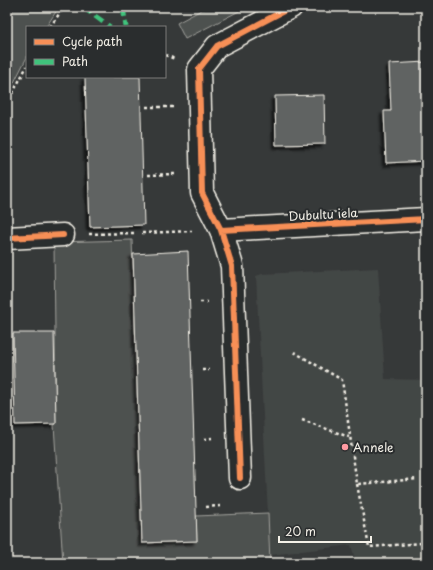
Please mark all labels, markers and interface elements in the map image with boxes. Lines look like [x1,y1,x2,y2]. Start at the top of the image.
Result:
legend [26,26,166,78]
text: Cycle path [62,32,123,50]
text: Path [62,52,88,70]
street label: Dubultu iela [288,203,359,225]
place label: Annele [353,438,394,456]
marker: Annele [340,442,350,452]
scale bar [279,518,371,544]
text: 20 m [285,522,316,540]

